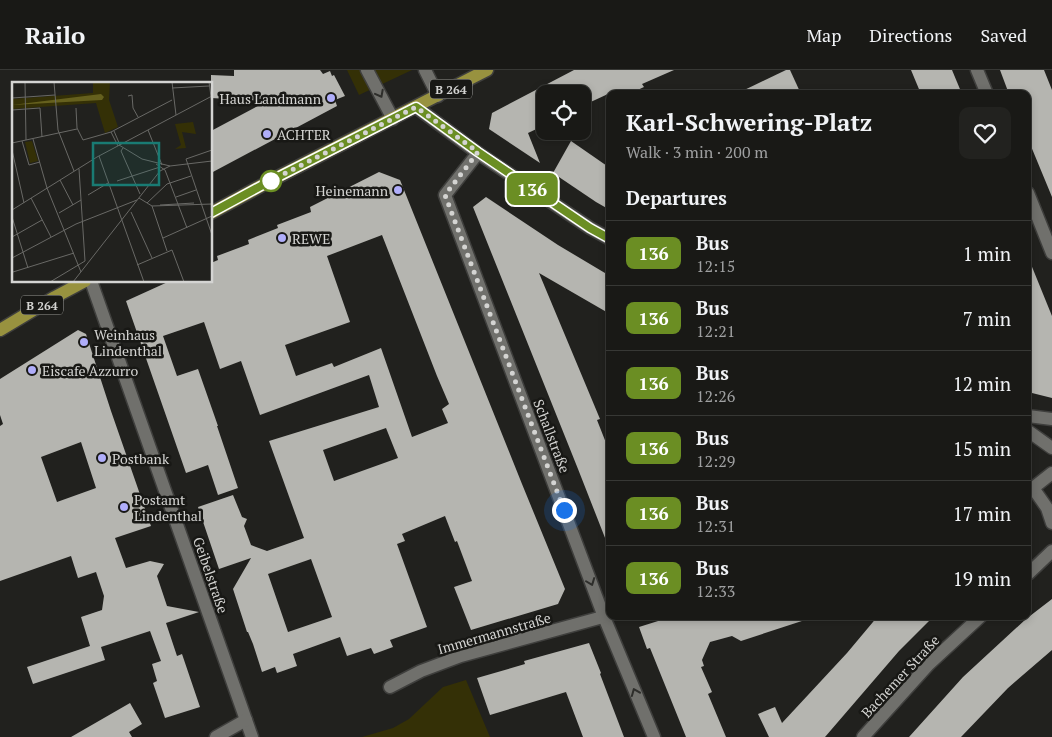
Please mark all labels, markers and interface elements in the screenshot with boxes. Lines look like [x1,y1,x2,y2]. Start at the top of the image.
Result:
text: Railo [25,19,85,51]
text: Map [806,23,841,47]
text: Directions [869,23,952,47]
text: Saved [980,23,1027,47]
road number: B 264 [430,80,472,98]
inset map [12,82,212,282]
map controls [536,85,591,140]
button: locate [536,85,591,140]
place label: Haus Landmann [220,89,322,108]
one-way arrow [374,89,384,98]
marker: Haus Landmann [325,92,337,104]
text: Karl-Schwering-Platz [626,106,872,138]
button: heart [959,107,1011,159]
place label: ACHTER [277,125,331,144]
marker: ACHTER [261,128,273,140]
text: Walk · 3 min · 200 m [626,141,768,163]
unlabelled marker [260,170,282,192]
line badge: 136 [503,173,561,205]
text: 136 [517,177,547,201]
place label: Heinemann [315,181,389,200]
marker: Heinemann [392,184,404,196]
text: Departures [626,185,727,210]
place label: REWE [292,229,330,248]
text: Bus [696,230,729,255]
marker: REWE [276,232,288,244]
text: 136 [638,241,669,265]
text: 1 min [963,241,1011,266]
text: 12:15 [696,255,735,277]
text: Bus [696,295,729,320]
road number: B 264 [21,296,63,314]
text: 136 [638,306,669,330]
text: 7 min [963,306,1011,331]
text: 12:21 [696,320,735,342]
place label: Weinhaus Lindenthal [94,325,162,360]
marker: Weinhaus Lindenthal [78,336,90,348]
text: Bus [696,360,729,385]
place label: Eiscafe Azzurro [42,361,138,380]
marker: Eiscafe Azzurro [26,364,38,376]
text: 136 [638,371,669,395]
text: 12 min [953,371,1011,396]
text: 12:26 [696,385,735,407]
street label: Schallstraße [529,396,575,476]
text: Bus [696,425,729,450]
text: 136 [638,436,669,460]
text: 15 min [953,436,1011,461]
place label: Postbank [112,449,170,468]
text: 12:29 [696,450,735,472]
marker: Postbank [96,452,108,464]
place label: Postamt Lindenthal [134,490,202,525]
text: Bus [696,490,729,515]
your location [552,498,577,523]
marker: Postamt Lindenthal [118,501,130,513]
text: 136 [638,501,669,525]
text: 17 min [953,501,1011,526]
text: 12:31 [696,515,735,537]
street label: Geibelstraße [189,534,233,616]
text: Bus [696,555,729,580]
text: 136 [638,566,669,590]
text: 19 min [953,566,1011,591]
one-way arrow [585,577,595,586]
text: 12:33 [696,580,735,602]
street label: Immermannstraße [435,608,553,658]
street label: Bachemer Straße [857,631,943,721]
one-way arrow [631,688,641,697]

